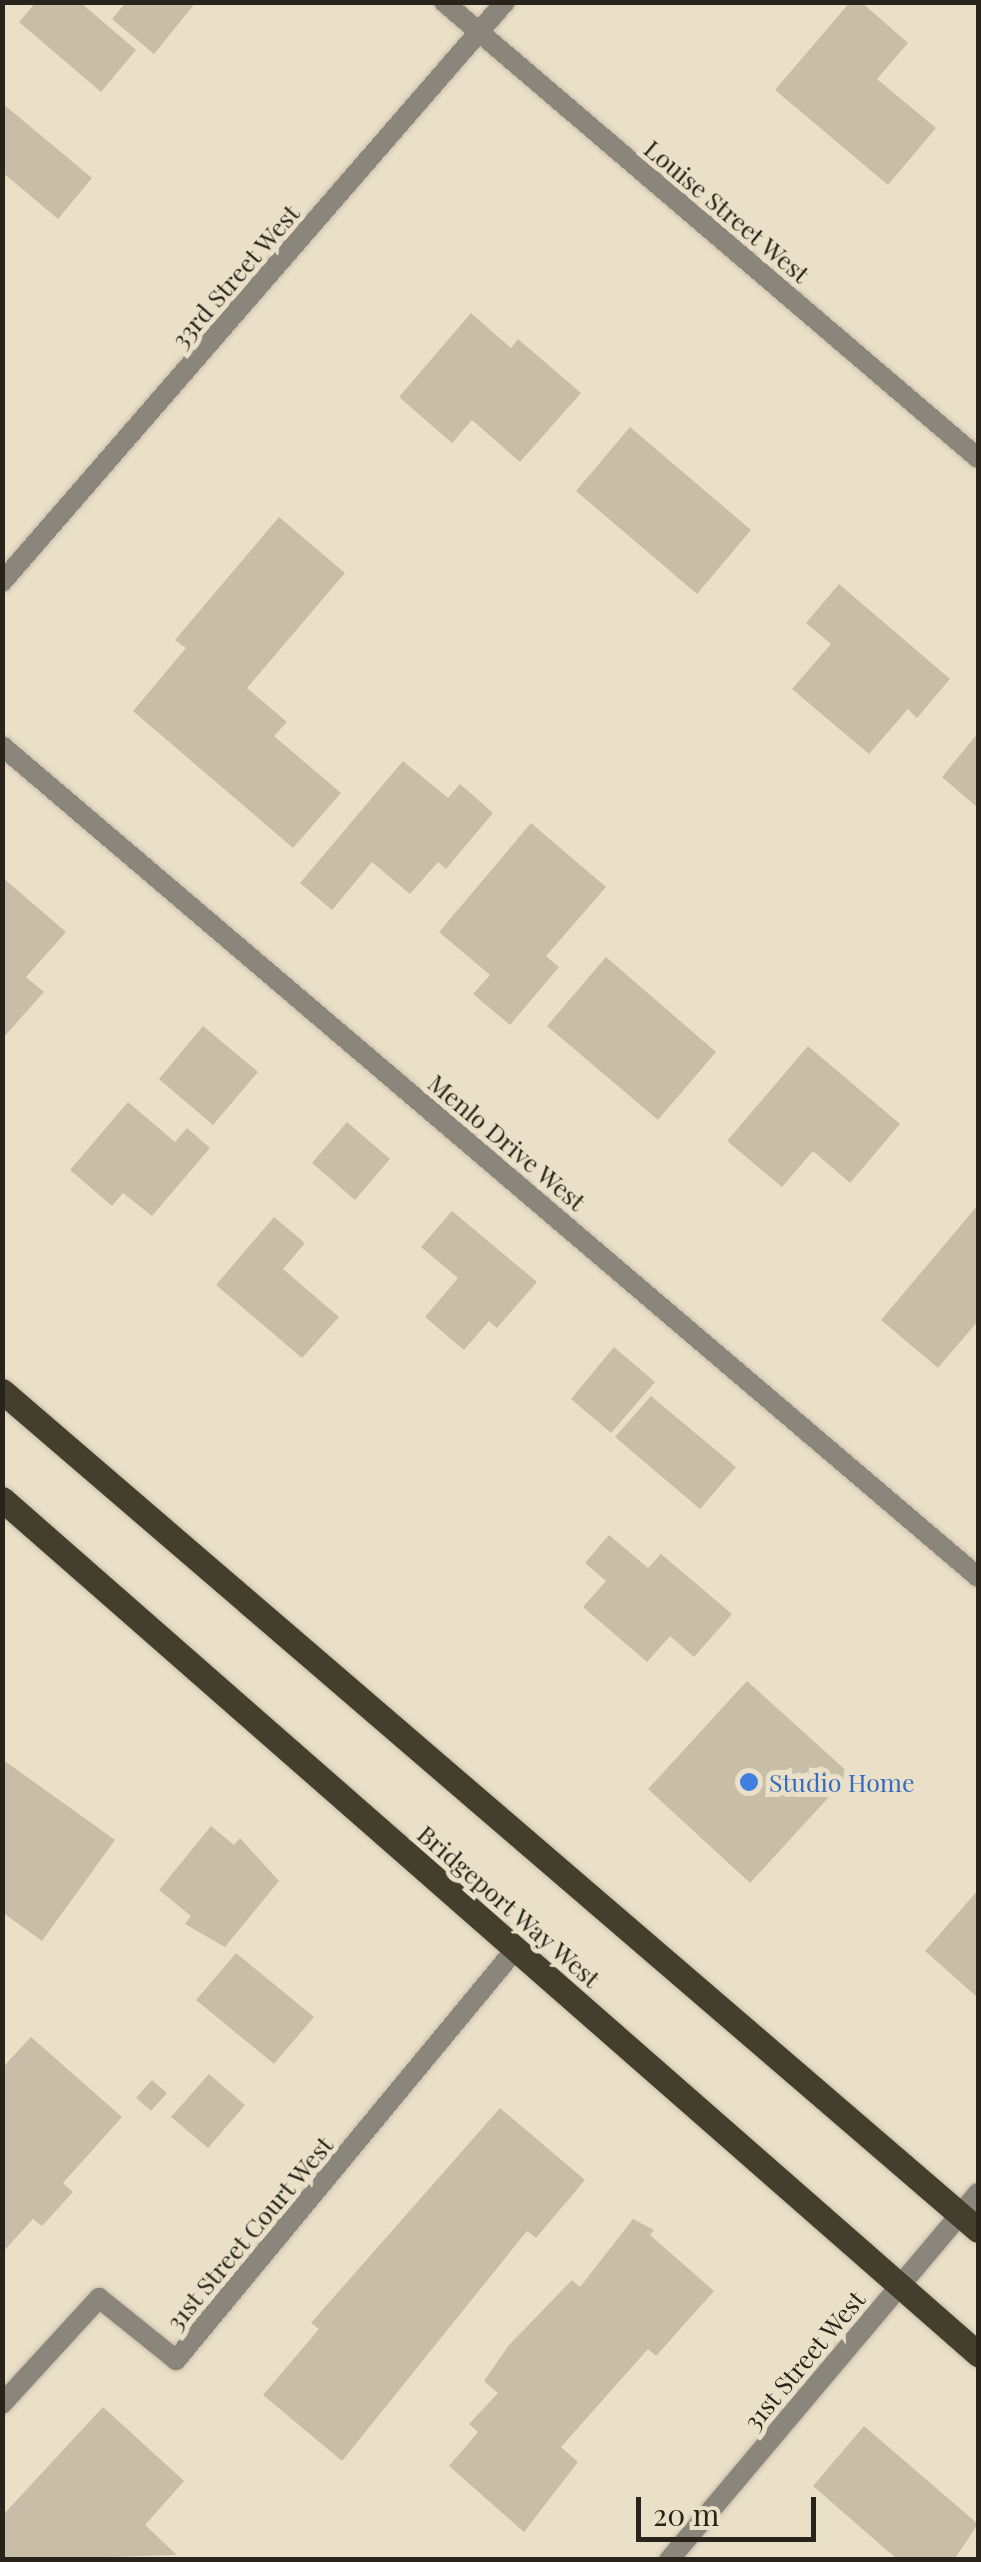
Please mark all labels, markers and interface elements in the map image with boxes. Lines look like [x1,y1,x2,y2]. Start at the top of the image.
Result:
street label: Louise Street West [638,133,816,289]
street label: 33rd Street West [164,198,306,354]
street label: Menlo Drive West [422,1067,592,1217]
place label: Studio Home [769,1767,915,1797]
marker: Studio Home [738,1771,760,1793]
street label: Bridgeport Way West [411,1818,607,1994]
street label: 31st Street Court West [159,2129,339,2337]
street label: 31st Street West [737,2284,871,2436]
scale bar [641,2477,821,2539]
text: 20 m [653,2494,719,2534]

